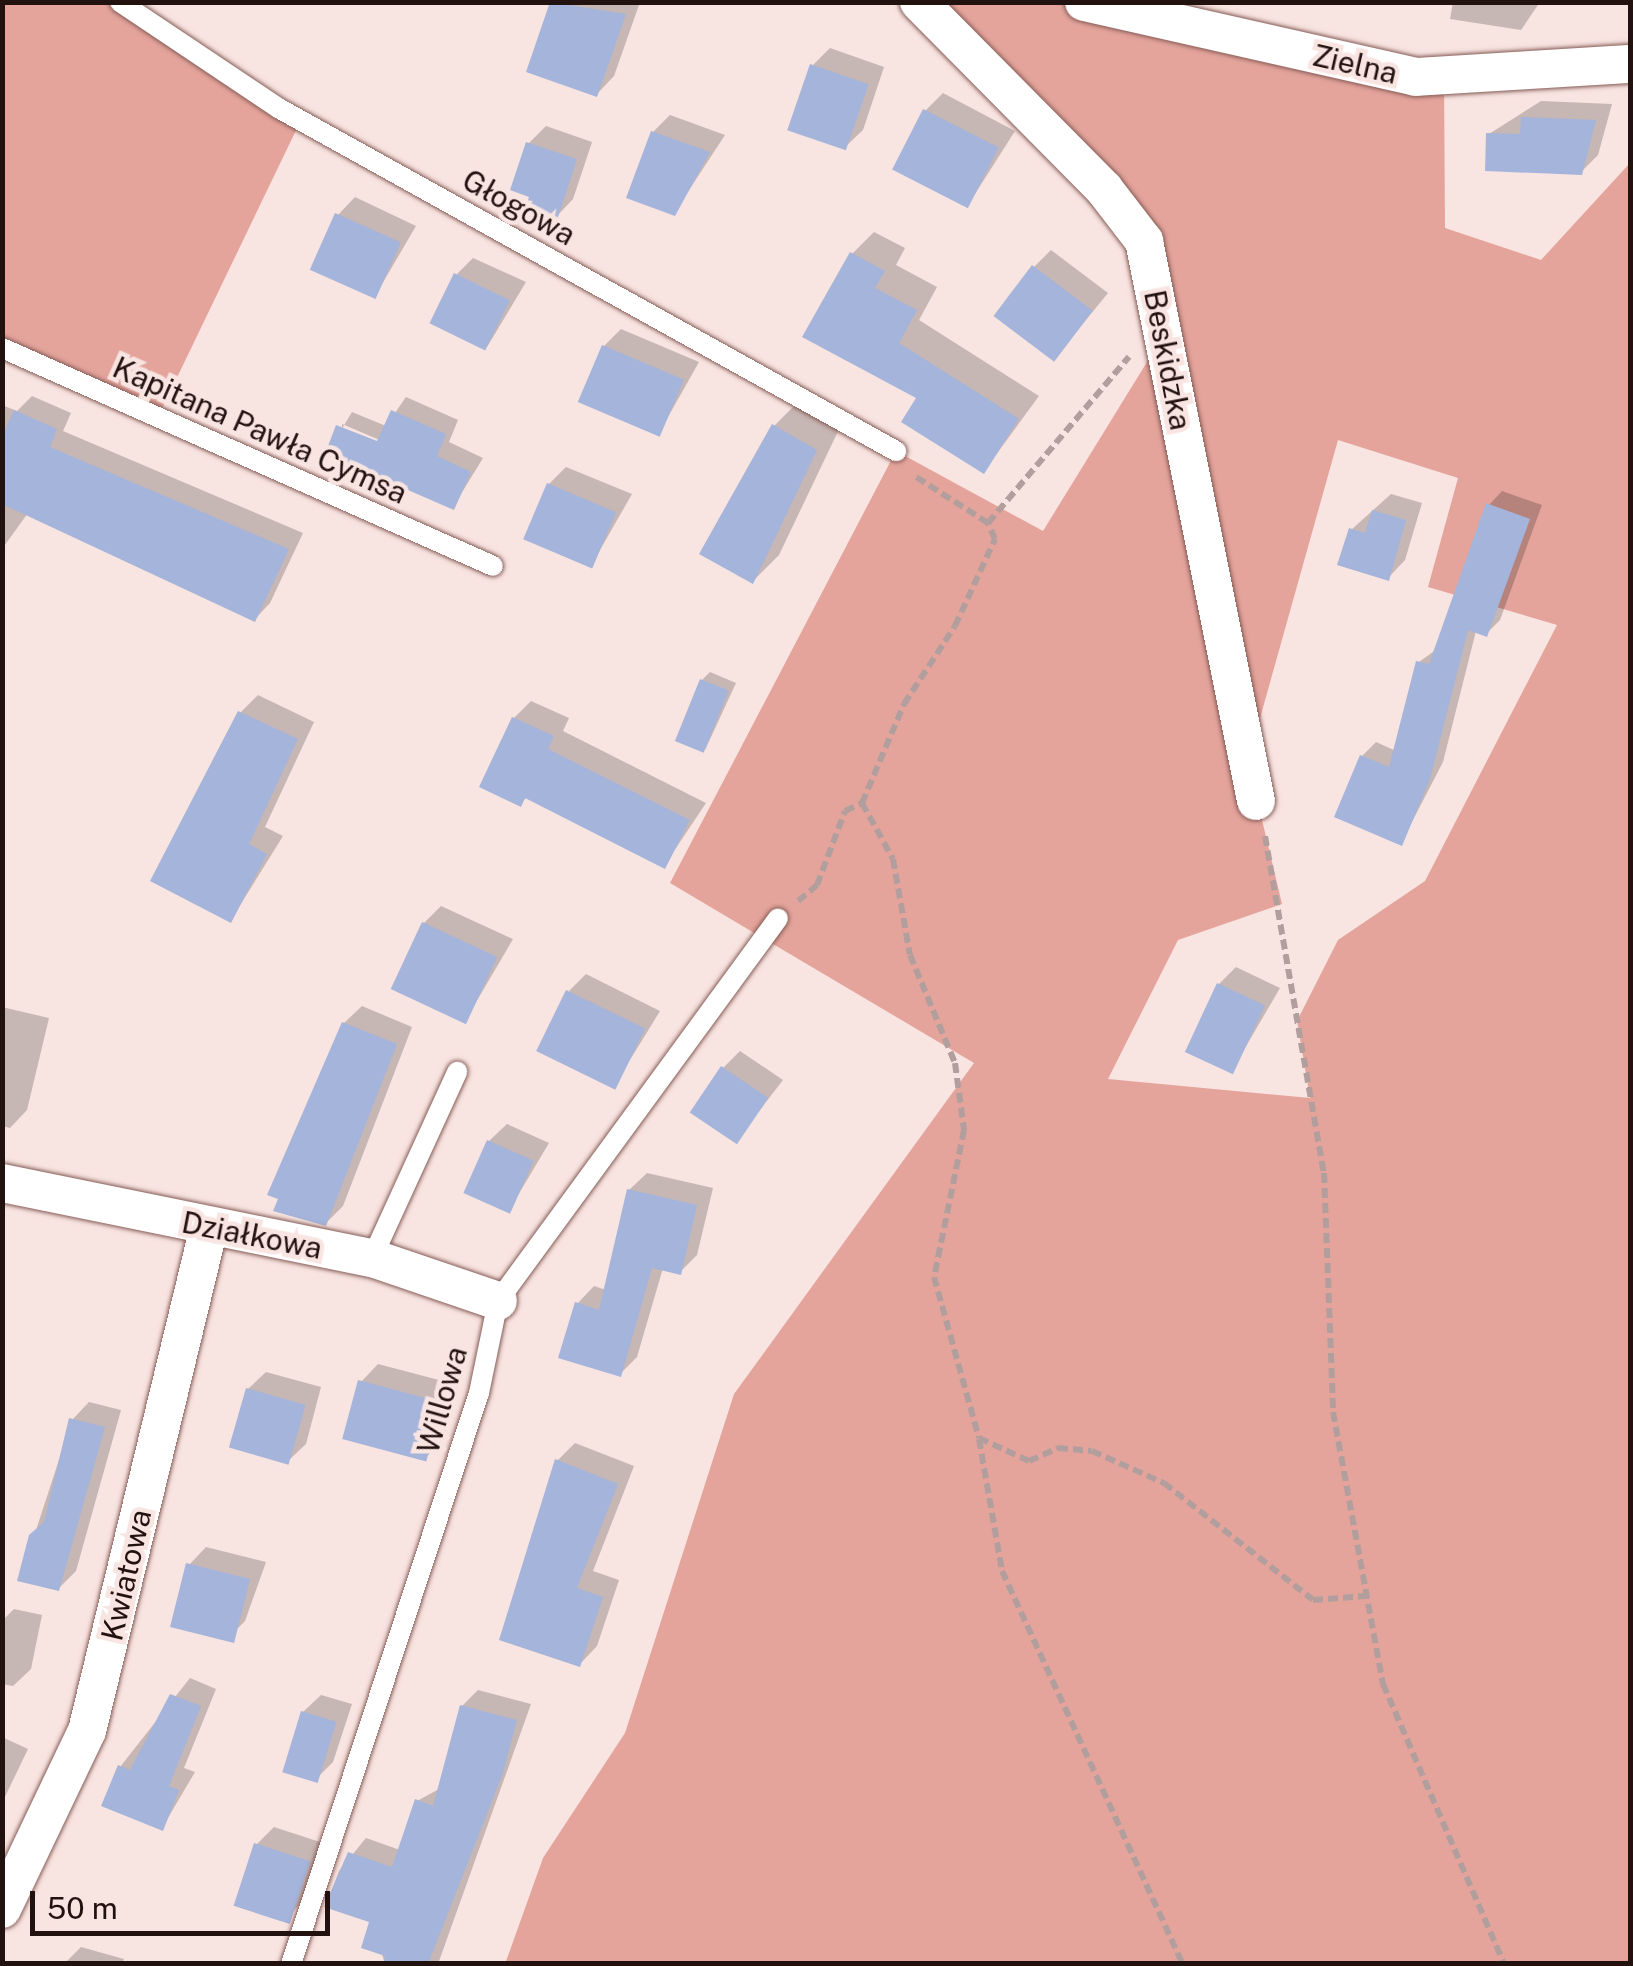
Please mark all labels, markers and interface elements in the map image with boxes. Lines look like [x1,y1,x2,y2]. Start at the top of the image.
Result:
street label: Zielna [1309,37,1401,91]
street label: Głogowa [456,161,582,253]
street label: Beskidzka [1137,287,1199,433]
street label: Kapitana Pawła Cymsa [107,349,413,511]
street label: Działkowa [179,1204,325,1266]
street label: Willowa [410,1342,474,1458]
street label: Kwiatowa [93,1506,159,1644]
scale bar [35,1871,335,1933]
text: 50 m [47,1890,118,1926]

